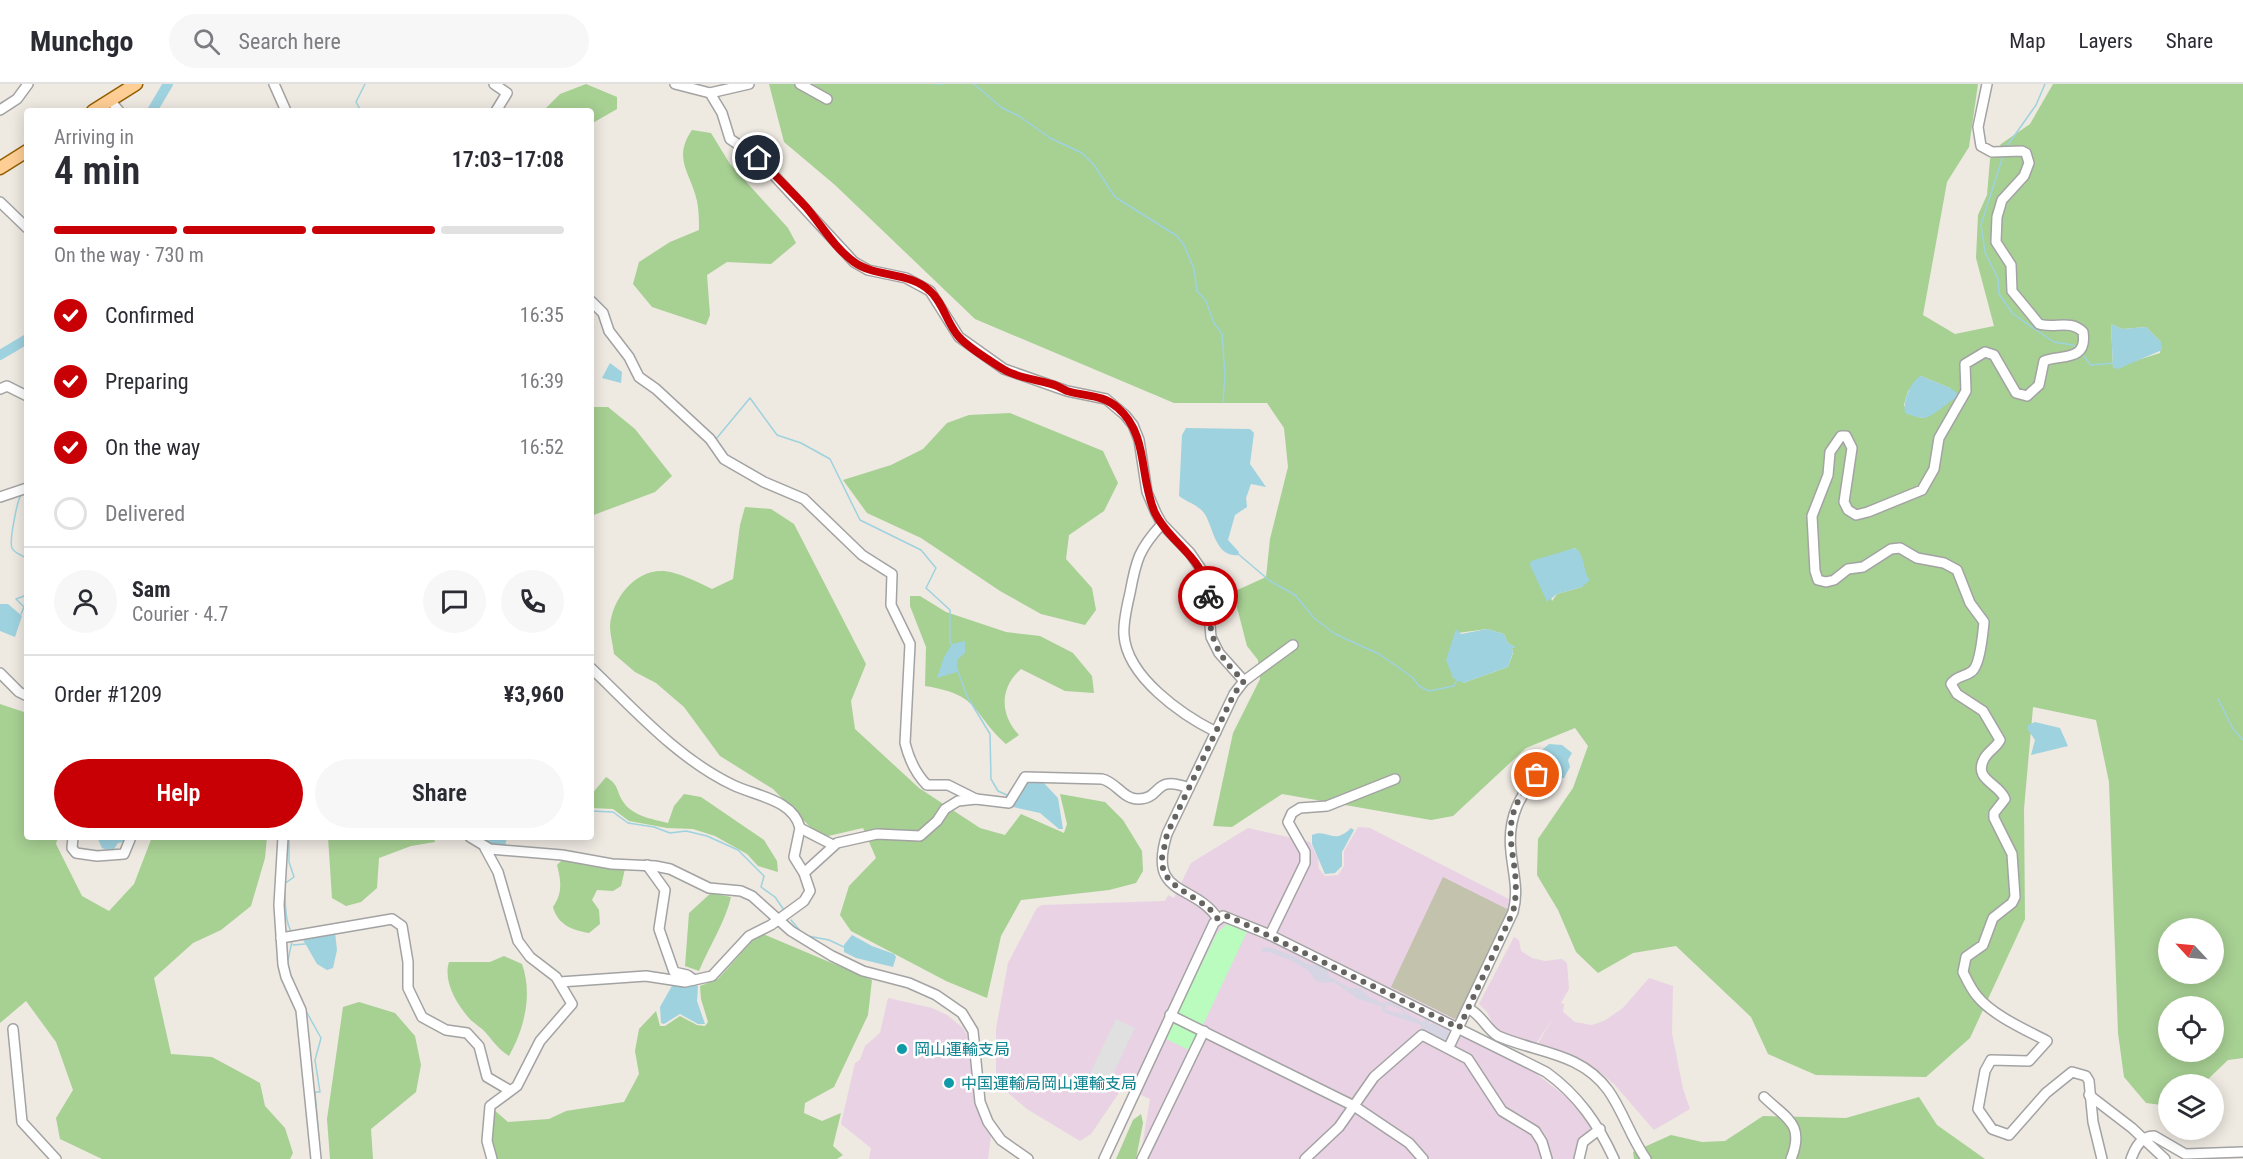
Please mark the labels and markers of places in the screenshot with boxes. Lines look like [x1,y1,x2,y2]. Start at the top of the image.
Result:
pin [732,132,783,183]
pin [1511,749,1562,800]
place label: 岡山運輸支局 [914,1040,1010,1059]
marker: 岡山運輸支局 [895,1042,909,1056]
place label: 中国運輸局岡山運輸支局 [961,1074,1137,1093]
marker: 中国運輸局岡山運輸支局 [942,1076,956,1090]

